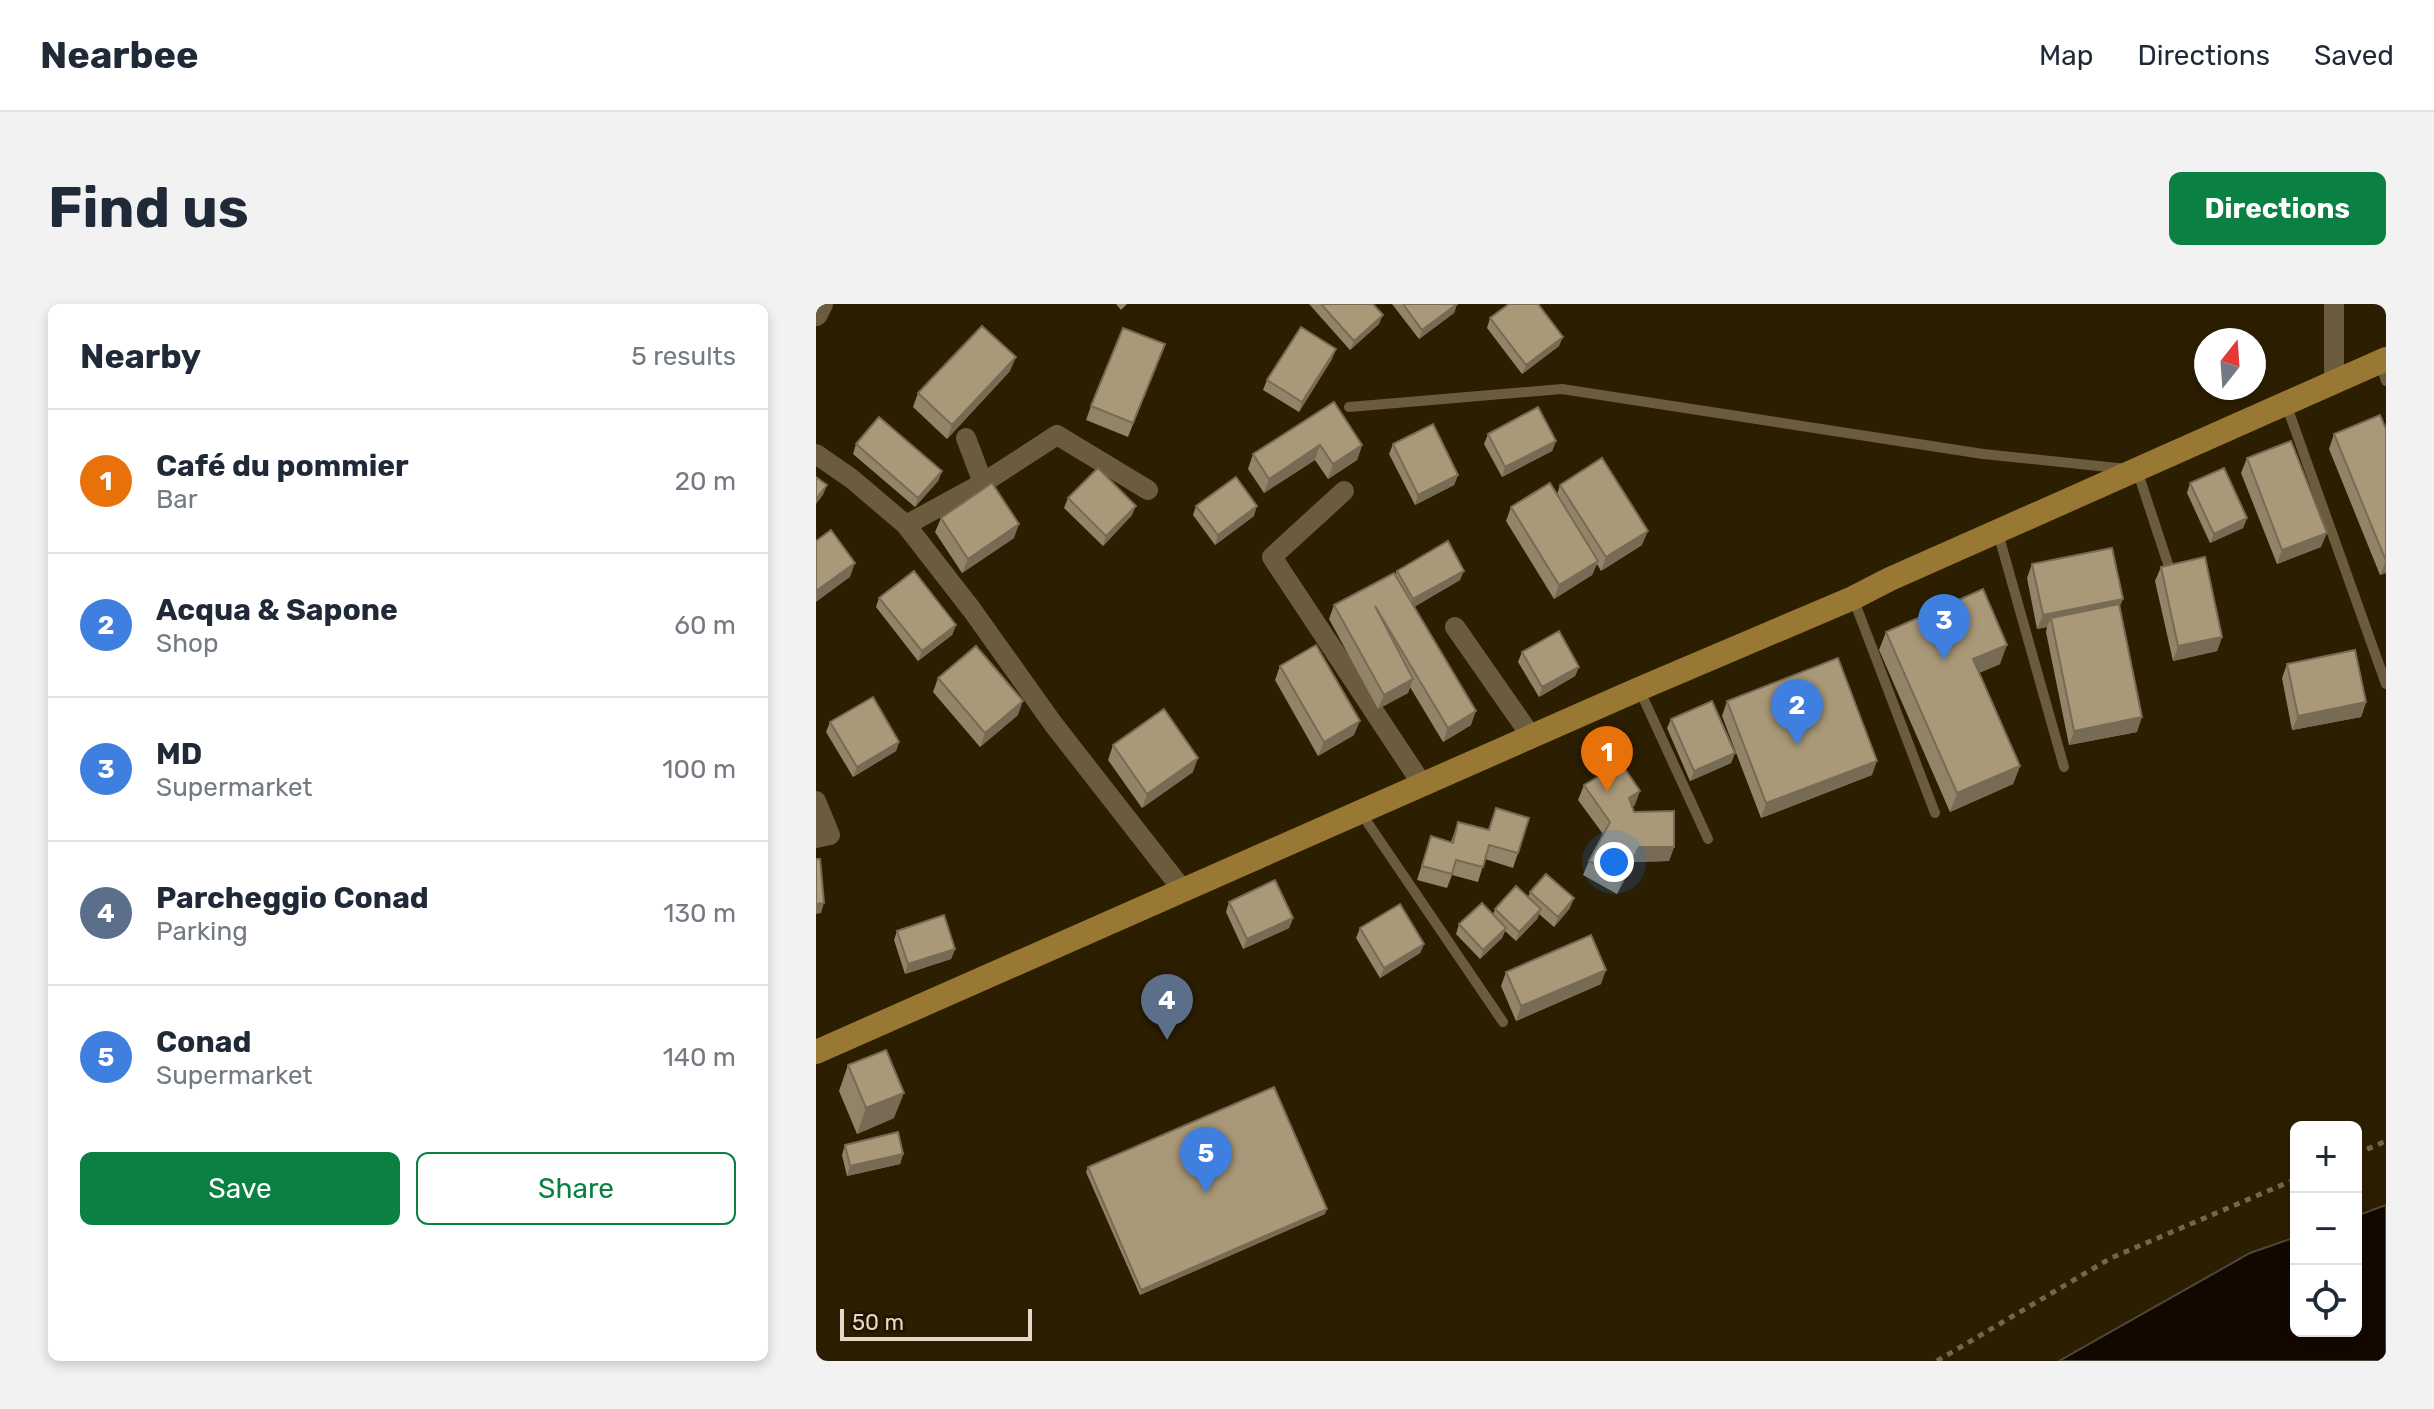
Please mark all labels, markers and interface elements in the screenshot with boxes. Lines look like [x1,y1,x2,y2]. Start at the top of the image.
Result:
text: Nearbee [40,32,199,78]
text: Map [2039,39,2093,72]
text: Directions [2137,39,2270,72]
text: Saved [2314,39,2394,72]
button: Directions [2169,172,2386,245]
text: Find us [48,175,249,241]
north arrow [2194,328,2266,400]
text: Nearby [80,336,201,377]
text: 5 results [631,341,736,372]
text: Café du pommier [156,448,409,484]
text: 1 [100,466,112,497]
text: 20 m [675,466,736,497]
text: Bar [156,484,198,515]
text: Acqua & Sapone [156,592,398,628]
pin: 3 [1918,594,1970,660]
text: 2 [98,610,114,641]
text: 60 m [674,610,736,641]
text: Shop [156,628,218,659]
pin: 2 [1771,679,1823,745]
pin: 1 [1581,726,1633,792]
text: MD [156,736,202,772]
text: 3 [97,754,115,785]
text: 100 m [662,754,736,785]
text: Supermarket [156,772,313,803]
your location [1594,842,1634,882]
text: Parcheggio Conad [156,880,429,916]
text: 4 [97,898,115,929]
text: 130 m [663,898,736,929]
text: Parking [156,916,248,947]
pin: 4 [1141,974,1193,1040]
text: Conad [156,1024,251,1060]
text: 5 [98,1042,114,1073]
text: 140 m [663,1042,736,1073]
text: Supermarket [156,1060,313,1091]
map controls [2290,1121,2362,1337]
button: + [2290,1121,2362,1193]
pin: 5 [1180,1127,1232,1193]
button: Save [80,1152,400,1225]
button: Share [416,1152,736,1225]
button: − [2290,1193,2362,1265]
button: locate [2290,1265,2362,1337]
scale bar [840,1305,1032,1341]
text: 50 m [852,1309,904,1336]

